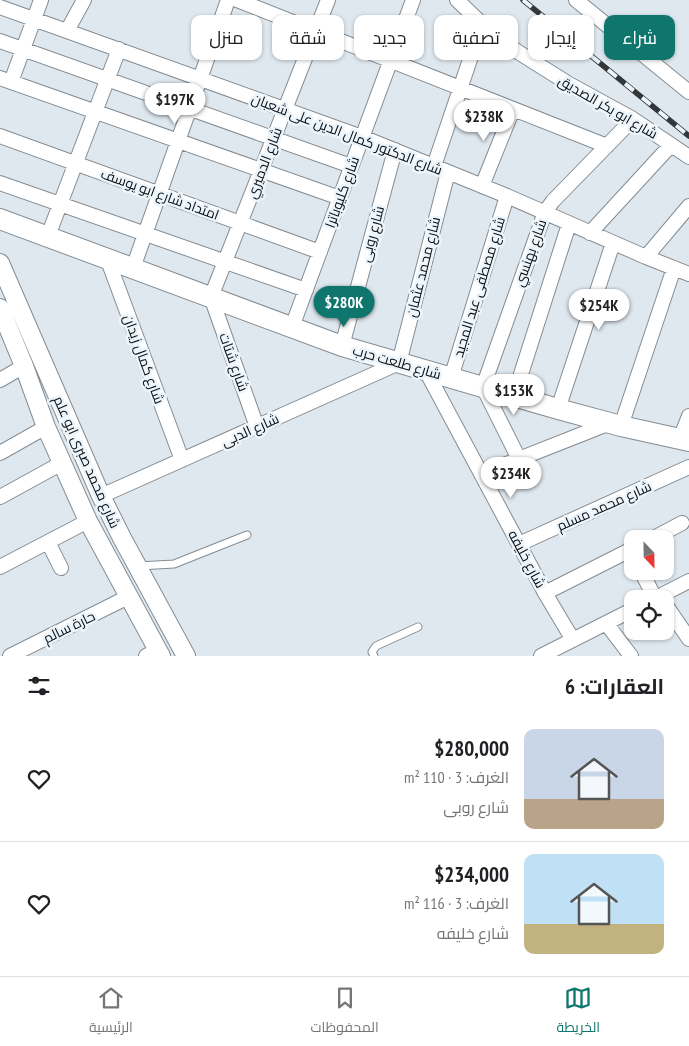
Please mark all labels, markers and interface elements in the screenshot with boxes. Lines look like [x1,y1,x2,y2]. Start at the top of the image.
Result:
chip: منزل [191,15,262,60]
chip: شقة [272,15,344,60]
chip: جديد [354,15,424,60]
chip: تصفية [434,15,518,60]
chip: إيجار [528,15,594,60]
chip: شراء [604,15,675,60]
street label: شارع ابو بكر الصديق [555,71,661,143]
pin: $197K [140,82,210,125]
text: $197K [156,89,194,109]
street label: شارع الدكتور كمال الدين على شعبان [249,89,445,179]
pin: $238K [449,100,519,142]
text: $238K [465,106,503,126]
street label: شارع الدميري [242,125,289,202]
street label: شارع كليوباترا [321,154,363,230]
street label: امتداد شارع ابو يوسف [98,164,222,224]
street label: شارع روبى [356,204,388,264]
street label: شارع محمد عثمان [402,215,444,319]
street label: شارع مصطفى عبد المجيد [449,215,509,359]
street label: شارع بهنسي [510,217,552,290]
pin: $280K [309,286,379,328]
pin: $254K [564,288,634,331]
text: $280K [325,292,363,312]
text: $254K [580,295,618,315]
street label: شارع كمال زيدان [119,312,169,406]
street label: شارع شتات [215,330,253,394]
street label: شارع طلعت حرب [351,341,443,383]
pin: $153K [479,374,549,416]
text: $153K [495,380,533,400]
street label: شارع محمد صبرى ابو علم [49,393,124,531]
street label: شارع الدبى [218,409,282,451]
pin: $234K [476,456,546,499]
text: $234K [492,463,530,483]
street label: شارع محمد مسلم [554,477,655,536]
street label: شارع خليفه [504,527,550,591]
north arrow [624,530,674,580]
map controls [624,530,674,640]
button: locate [624,590,674,640]
street label: حارة سالم [40,607,98,648]
icon: filters [25,672,53,700]
text: العقارات: 6 [565,673,664,700]
text: $280,000 [434,735,509,762]
icon: home [564,749,624,809]
icon: heart [25,765,53,793]
text: الغرف: 3 · 110 m² [404,767,509,787]
text: شارع روبى [443,797,509,817]
text: $234,000 [434,861,509,888]
icon: home [564,874,624,934]
icon: heart [25,890,53,918]
text: الغرف: 3 · 116 m² [404,893,509,913]
text: شارع خليفه [437,923,509,943]
tab: الرئيسية [89,984,133,1040]
tab: المحفوظات [311,984,379,1040]
tab: الخريطة [556,984,600,1040]

